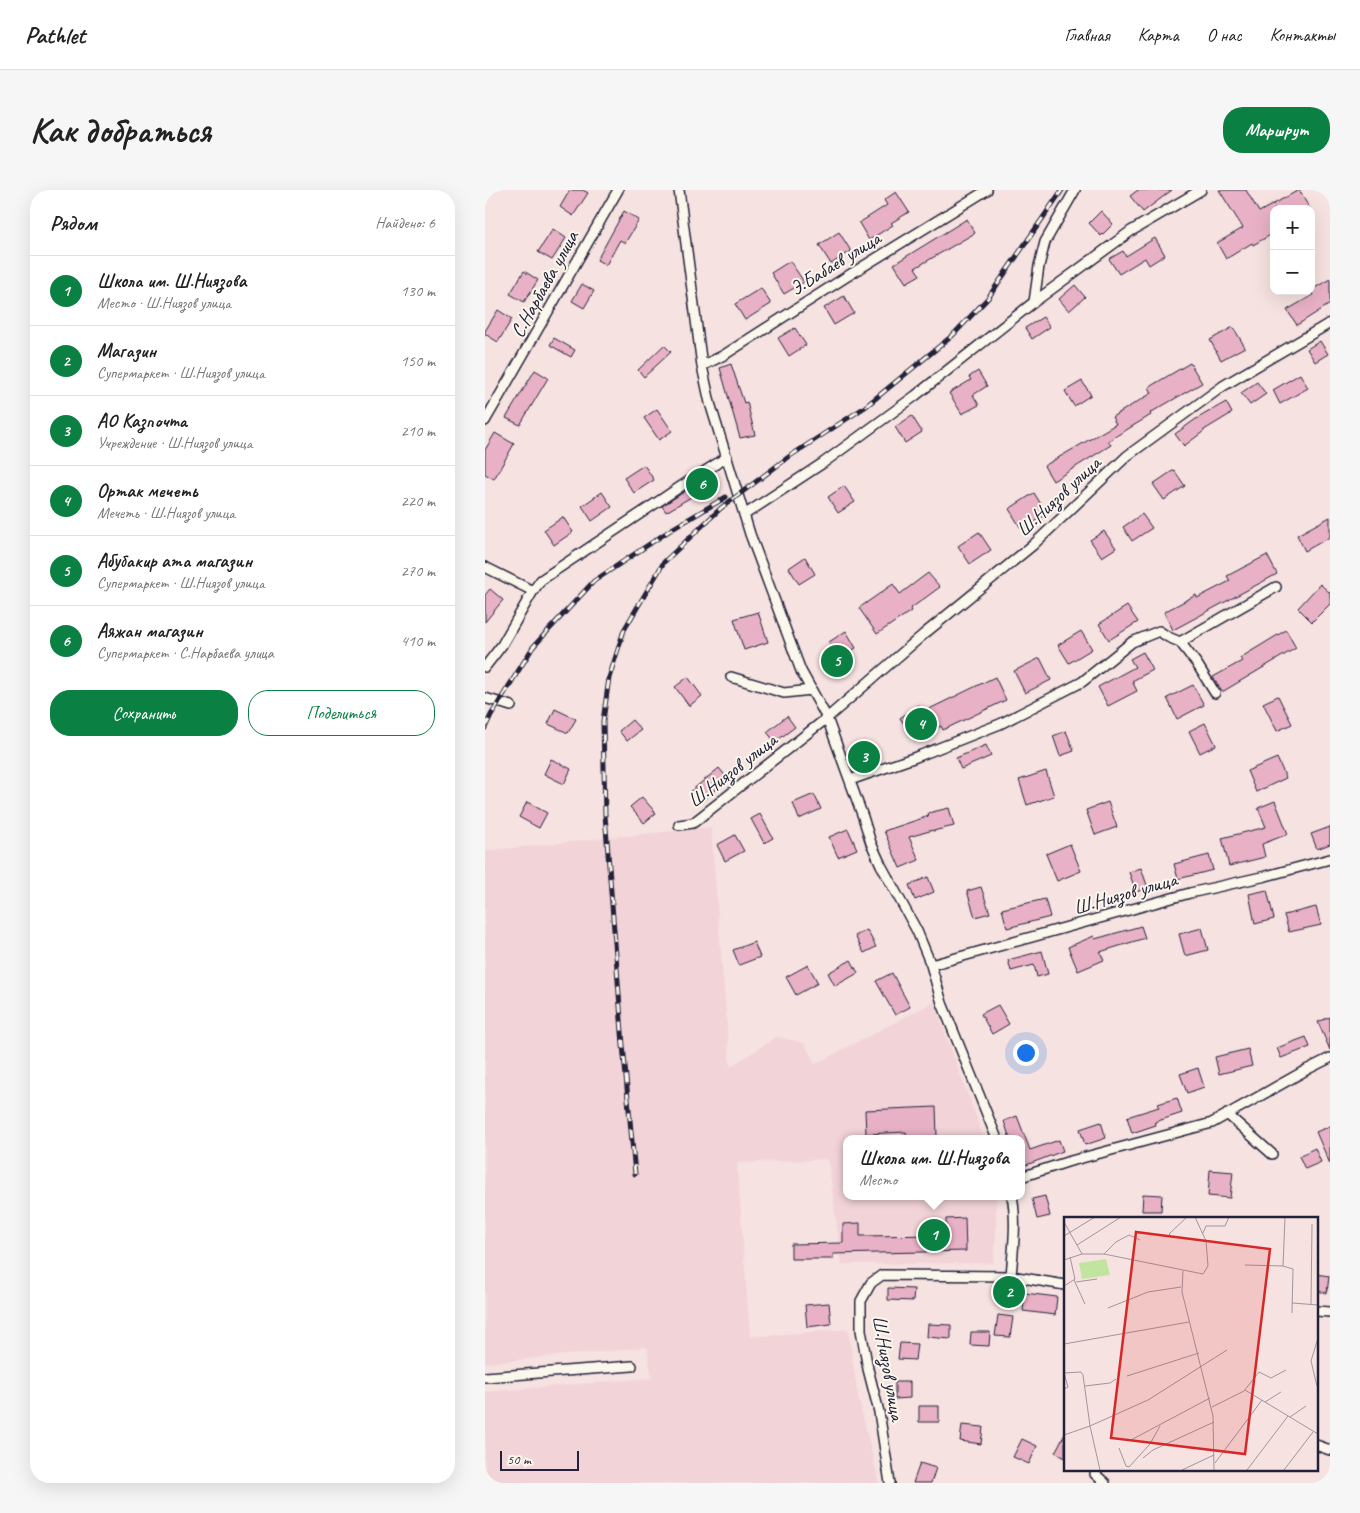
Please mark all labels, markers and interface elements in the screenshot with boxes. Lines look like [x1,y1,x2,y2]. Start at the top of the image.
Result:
text: Pathlet [25,20,85,50]
text: Главная [1065,24,1110,46]
text: Карта [1138,24,1179,46]
text: О нас [1207,24,1242,46]
text: Контакты [1270,24,1335,46]
button: Маршрут [1223,107,1330,153]
text: Как добраться [30,108,211,153]
map controls [1270,205,1315,295]
button: + [1270,205,1315,250]
text: Рядом [50,210,97,236]
text: Найдено: 6 [375,213,435,233]
street label: С.Нарбаева улица [505,225,585,342]
street label: Э.Бабаев улица [785,225,887,301]
button: − [1270,250,1315,295]
text: Школа им. Ш.Ниязова [97,269,246,293]
text: 1 [62,281,70,301]
text: 130 m [401,281,435,301]
text: Место · Ш.Ниязов улица [97,293,231,313]
text: Магазин [97,339,156,363]
text: 2 [62,351,70,371]
text: 150 m [401,351,435,371]
text: Супермаркет · Ш.Ниязов улица [97,363,264,383]
text: АО Казпочта [97,409,187,433]
text: 3 [62,421,70,441]
text: 210 m [401,421,435,441]
text: Учреждение · Ш.Ниязов улица [97,433,252,453]
street label: Ш.Ниязов улица [1011,450,1108,543]
pin: 6 [686,465,718,503]
text: Ортак мечеть [97,479,198,503]
text: 4 [62,491,70,511]
text: 220 m [401,491,435,511]
text: Мечеть · Ш.Ниязов улица [97,503,235,523]
text: Абубакир ата магазин [97,549,252,573]
text: 5 [63,561,69,581]
text: 270 m [401,561,435,581]
text: Супермаркет · Ш.Ниязов улица [97,573,264,593]
text: Аяжан магазин [97,619,203,643]
text: 6 [62,631,70,651]
text: 410 m [401,631,435,651]
pin: 5 [821,642,853,680]
text: Супермаркет · С.Нарбаева улица [97,643,274,663]
button: Сохранить [50,690,238,736]
button: Поделиться [248,690,435,736]
pin: 4 [905,705,937,743]
street label: Ш.Ниязов улица [683,727,784,814]
pin: 3 [848,738,880,776]
street label: Ш.Ниязов улица [1070,866,1182,921]
your location [1013,1040,1039,1066]
popup [843,1135,1025,1200]
text: Школа им. Ш.Ниязова [859,1146,1009,1170]
text: Место [859,1170,897,1190]
pin: 1 [918,1216,950,1254]
inset map [1064,1217,1317,1470]
pin: 2 [993,1273,1025,1311]
street label: Ш.Ниязов улица [866,1313,910,1425]
scale bar [500,1448,579,1471]
text: 50 m [507,1451,531,1468]

